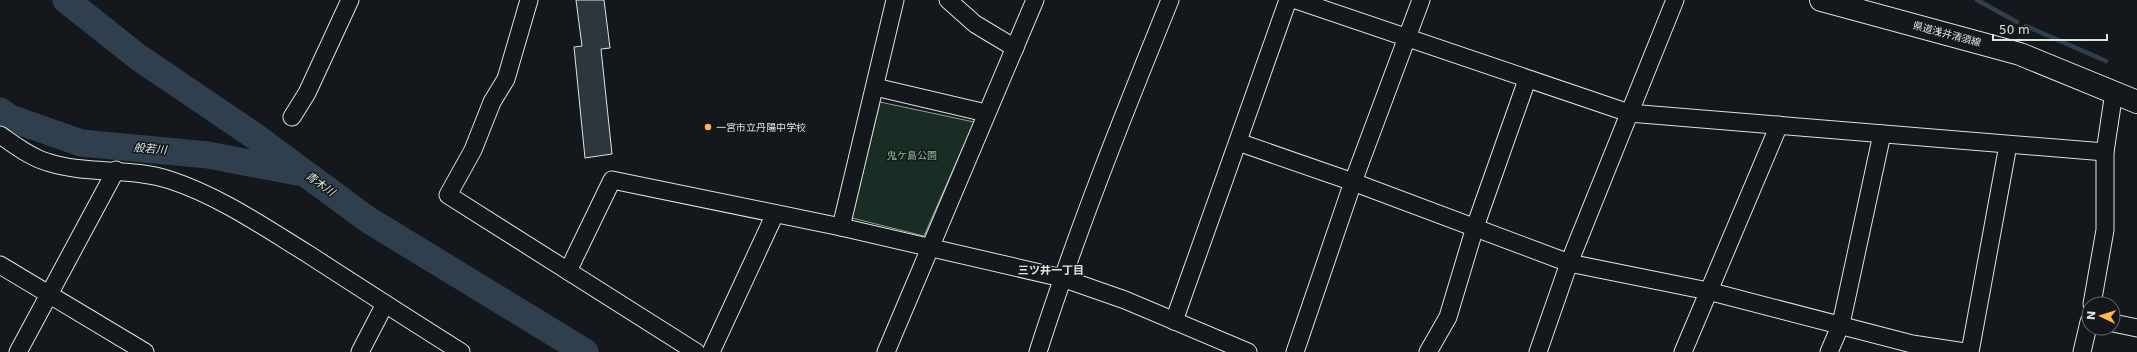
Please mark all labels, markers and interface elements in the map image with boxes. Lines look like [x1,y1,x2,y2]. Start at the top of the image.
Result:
scale bar [1993,16,2107,42]
street label: 県道浅井清須線 [1912,20,1982,48]
text: 50 m [1999,23,2030,37]
marker: 一宮市立丹陽中学校 [703,122,713,132]
place label: 一宮市立丹陽中学校 [716,122,806,133]
water label: 般若川 [133,141,168,157]
park label: 鬼ケ島公園 [887,150,937,161]
water label: 青木川 [303,169,338,200]
district label: 三ツ井一丁目 [1018,264,1084,277]
north arrow [2081,296,2121,336]
text: N [2085,310,2098,320]

